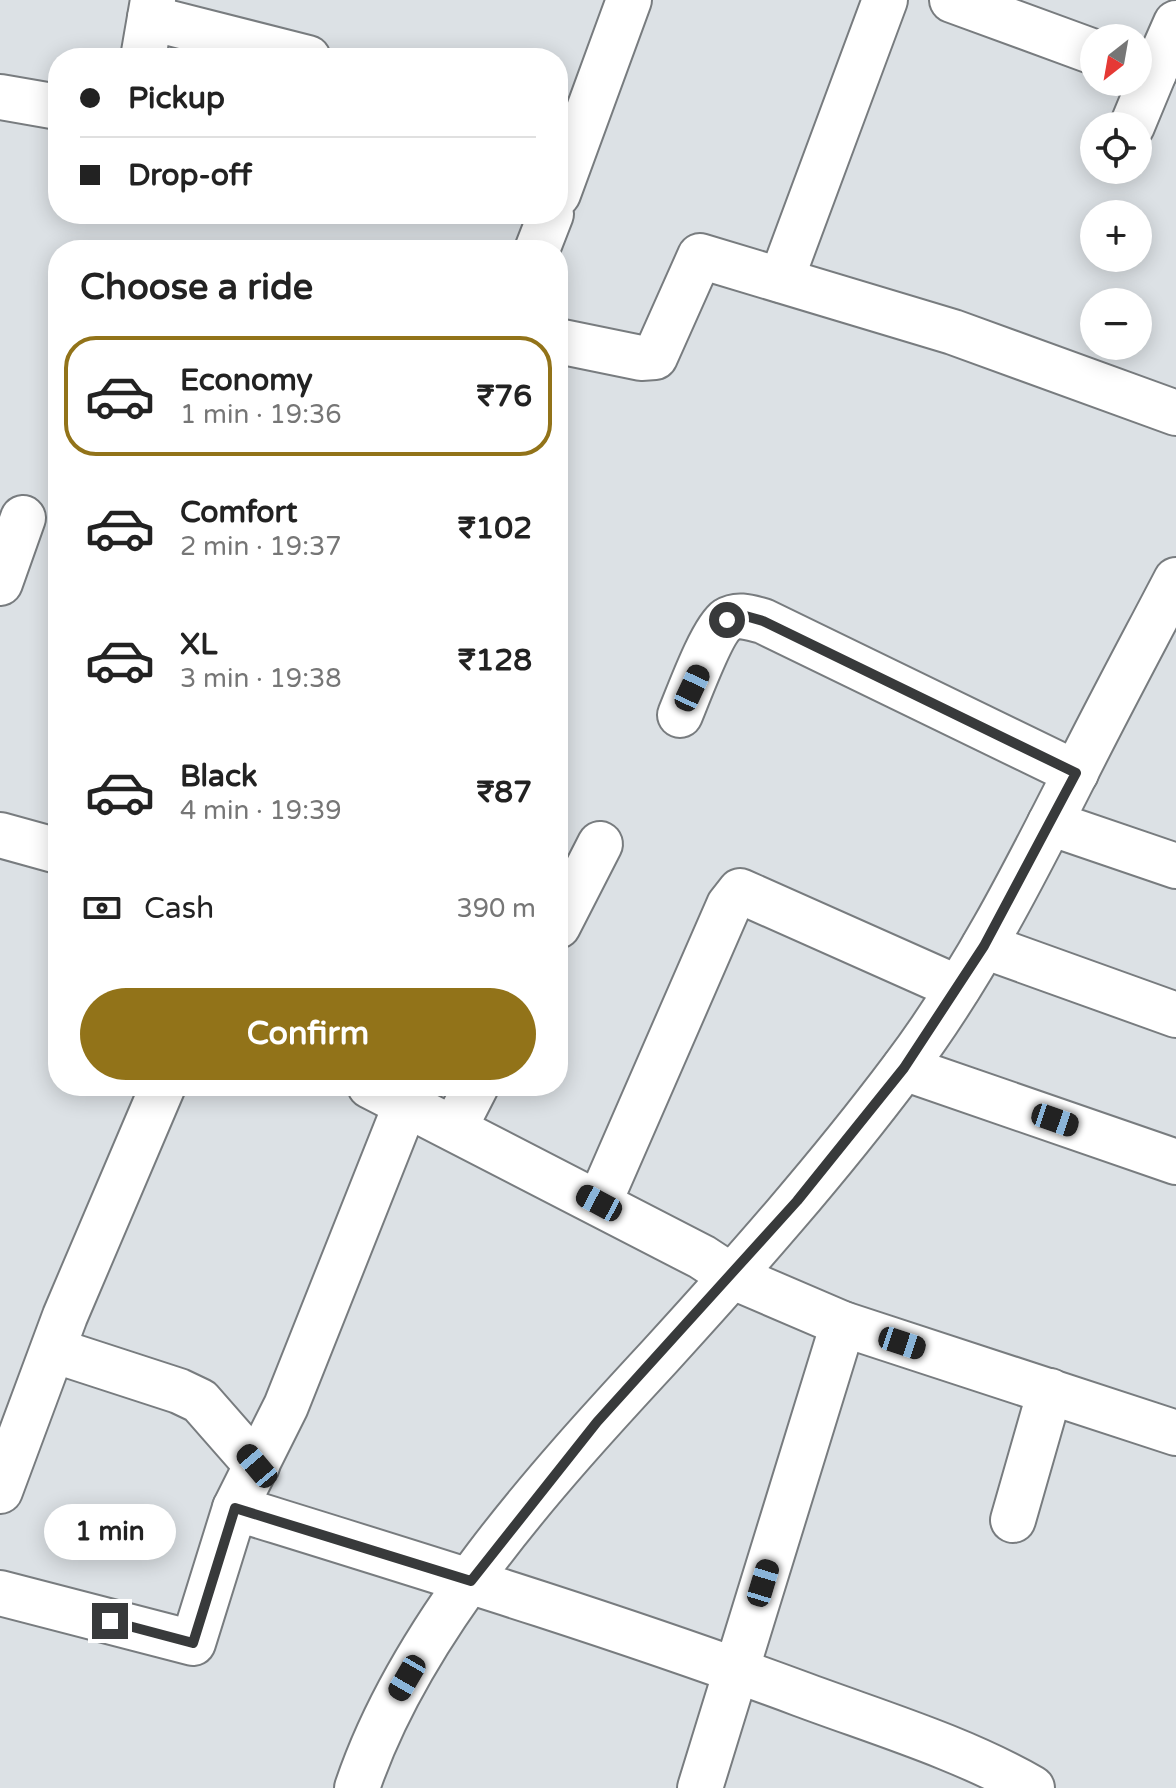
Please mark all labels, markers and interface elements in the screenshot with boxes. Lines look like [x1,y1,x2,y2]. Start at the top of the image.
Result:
north arrow [1080,24,1152,96]
map controls [1080,24,1152,360]
text: Pickup [128,80,225,117]
button: locate [1080,112,1152,184]
text: Drop-off [128,157,252,194]
button: + [1080,200,1152,272]
text: Choose a ride [80,266,313,309]
button: − [1080,288,1152,360]
icon: car [84,360,156,432]
text: Economy [180,362,313,399]
text: ₹76 [477,378,532,415]
text: 1 min · 19:36 [180,399,342,430]
icon: car [84,492,156,564]
text: Comfort [180,494,298,531]
text: ₹102 [458,510,532,547]
text: 2 min · 19:37 [180,531,342,562]
route start [709,602,745,638]
icon: car [84,624,156,696]
text: XL [180,626,217,663]
text: ₹128 [458,642,532,679]
car [671,661,713,715]
text: 3 min · 19:38 [180,663,342,694]
icon: car [84,756,156,828]
text: Black [180,758,257,795]
text: ₹87 [477,774,532,811]
text: 4 min · 19:39 [180,795,342,826]
icon: cash [80,886,124,930]
text: Cash [144,890,214,927]
text: 390 m [456,893,536,924]
button: Confirm [80,988,536,1080]
car [1028,1101,1082,1139]
car [572,1181,626,1225]
car [875,1324,929,1362]
car [232,1440,282,1492]
callout: 1 min [44,1505,176,1561]
text: 1 min [75,1516,145,1547]
car [745,1557,781,1609]
route end [92,1603,128,1639]
car [385,1651,429,1705]

